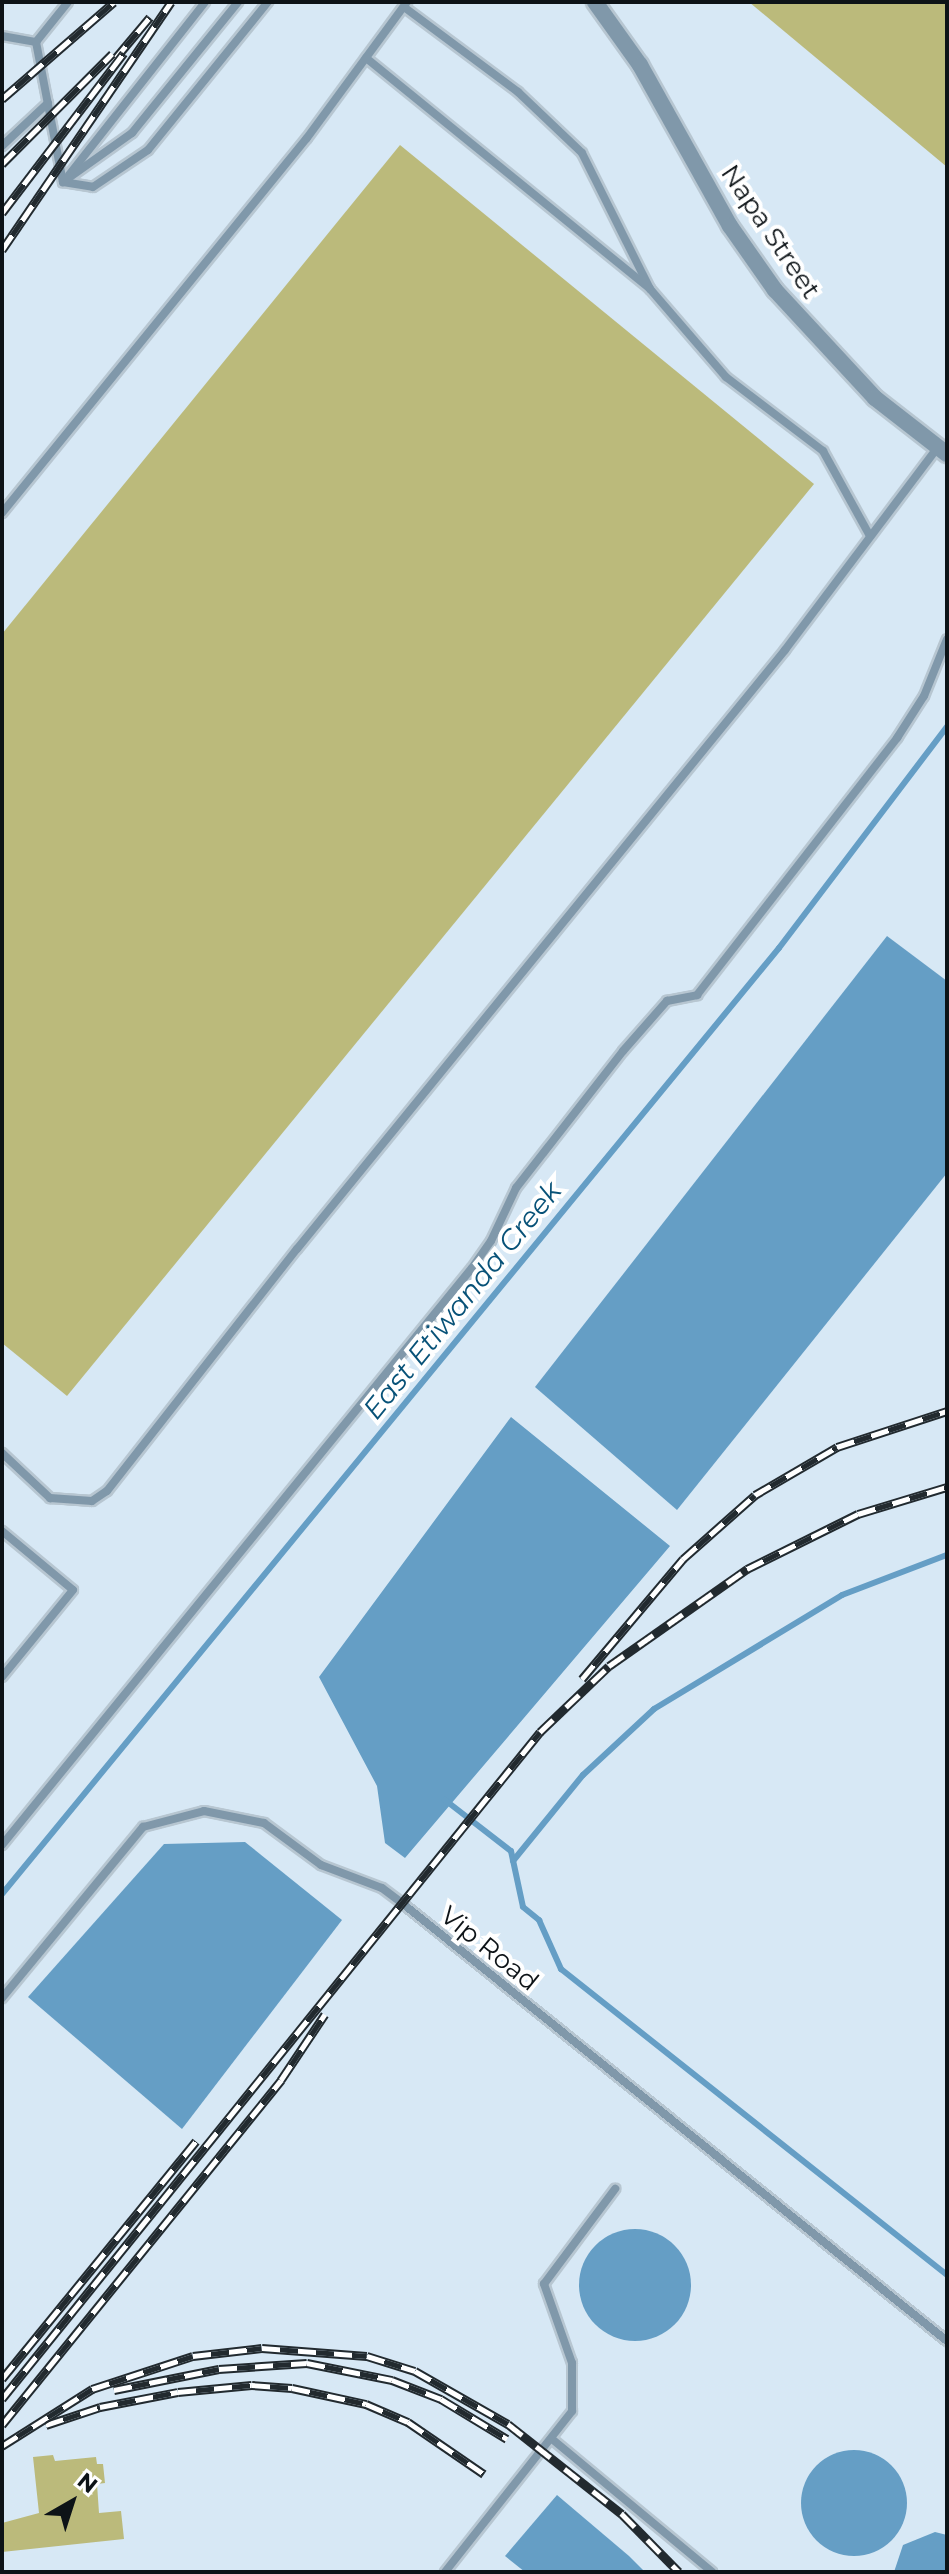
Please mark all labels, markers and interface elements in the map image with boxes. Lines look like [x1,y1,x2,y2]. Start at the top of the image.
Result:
street label: Napa Street [714,159,826,305]
water label: East Etiwanda Creek [356,1174,568,1426]
street label: Vip Road [434,1900,544,1998]
north arrow [32,2462,112,2542]
text: N [72,2467,103,2499]

